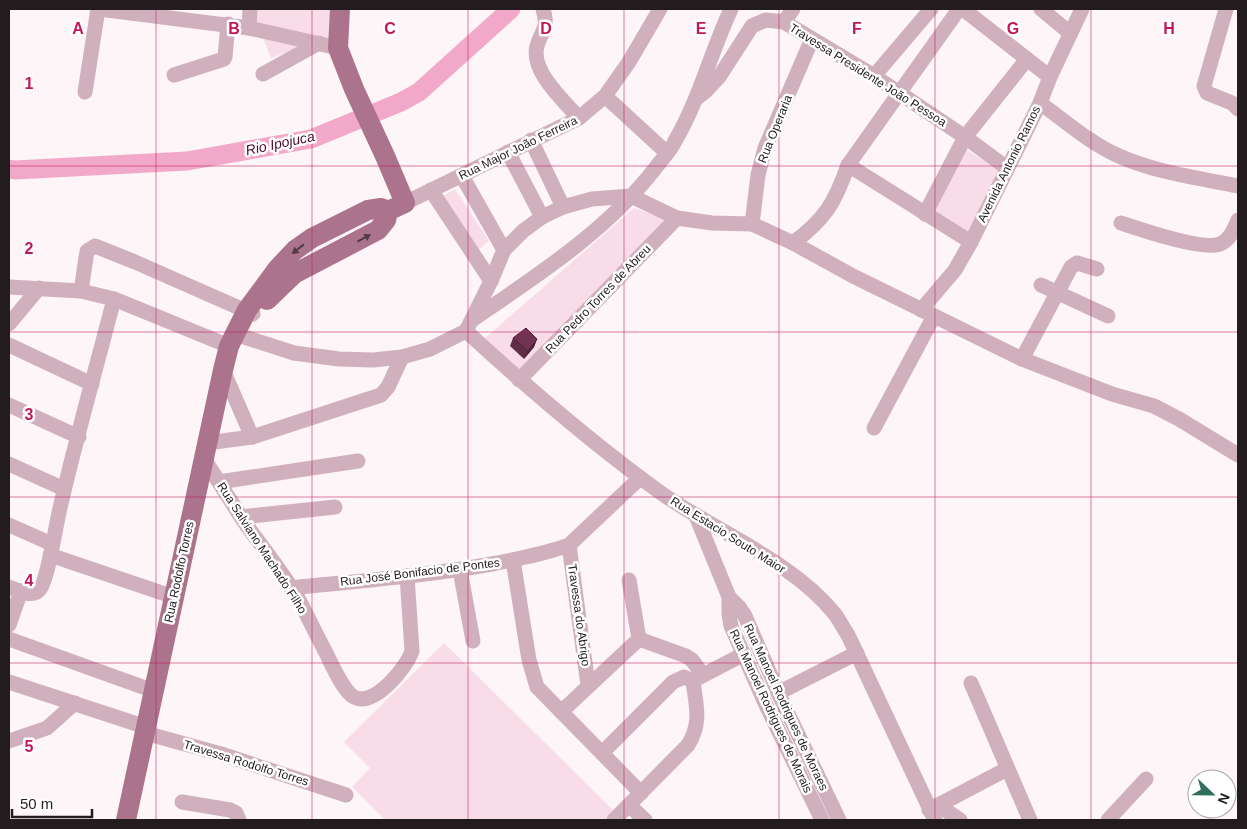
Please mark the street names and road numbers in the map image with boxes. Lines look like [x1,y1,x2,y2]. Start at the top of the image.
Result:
street label: Travessa Presidente João Pessoa [787,21,949,129]
street label: Rua Operaria [755,93,795,165]
street label: Avenida Antonio Ramos [975,103,1043,225]
street label: Rua Major João Ferreira [456,113,580,183]
street label: Rua Pedro Torres de Abreu [543,242,653,356]
street label: Rua Salviano Machado Filho [214,480,310,616]
street label: Rua Estacio Souto Maior [668,494,788,576]
street label: Rua Rodolfo Torres [161,520,197,624]
street label: Rua José Bonifacio de Pontes [339,555,501,589]
street label: Travessa do Abrigo [565,563,593,667]
street label: Rua Manoel Rodrigues de Moraes [741,621,831,793]
street label: Rua Manoel Rodrigues de Morais [727,627,815,795]
street label: Travessa Rodolfo Torres [182,737,310,789]

